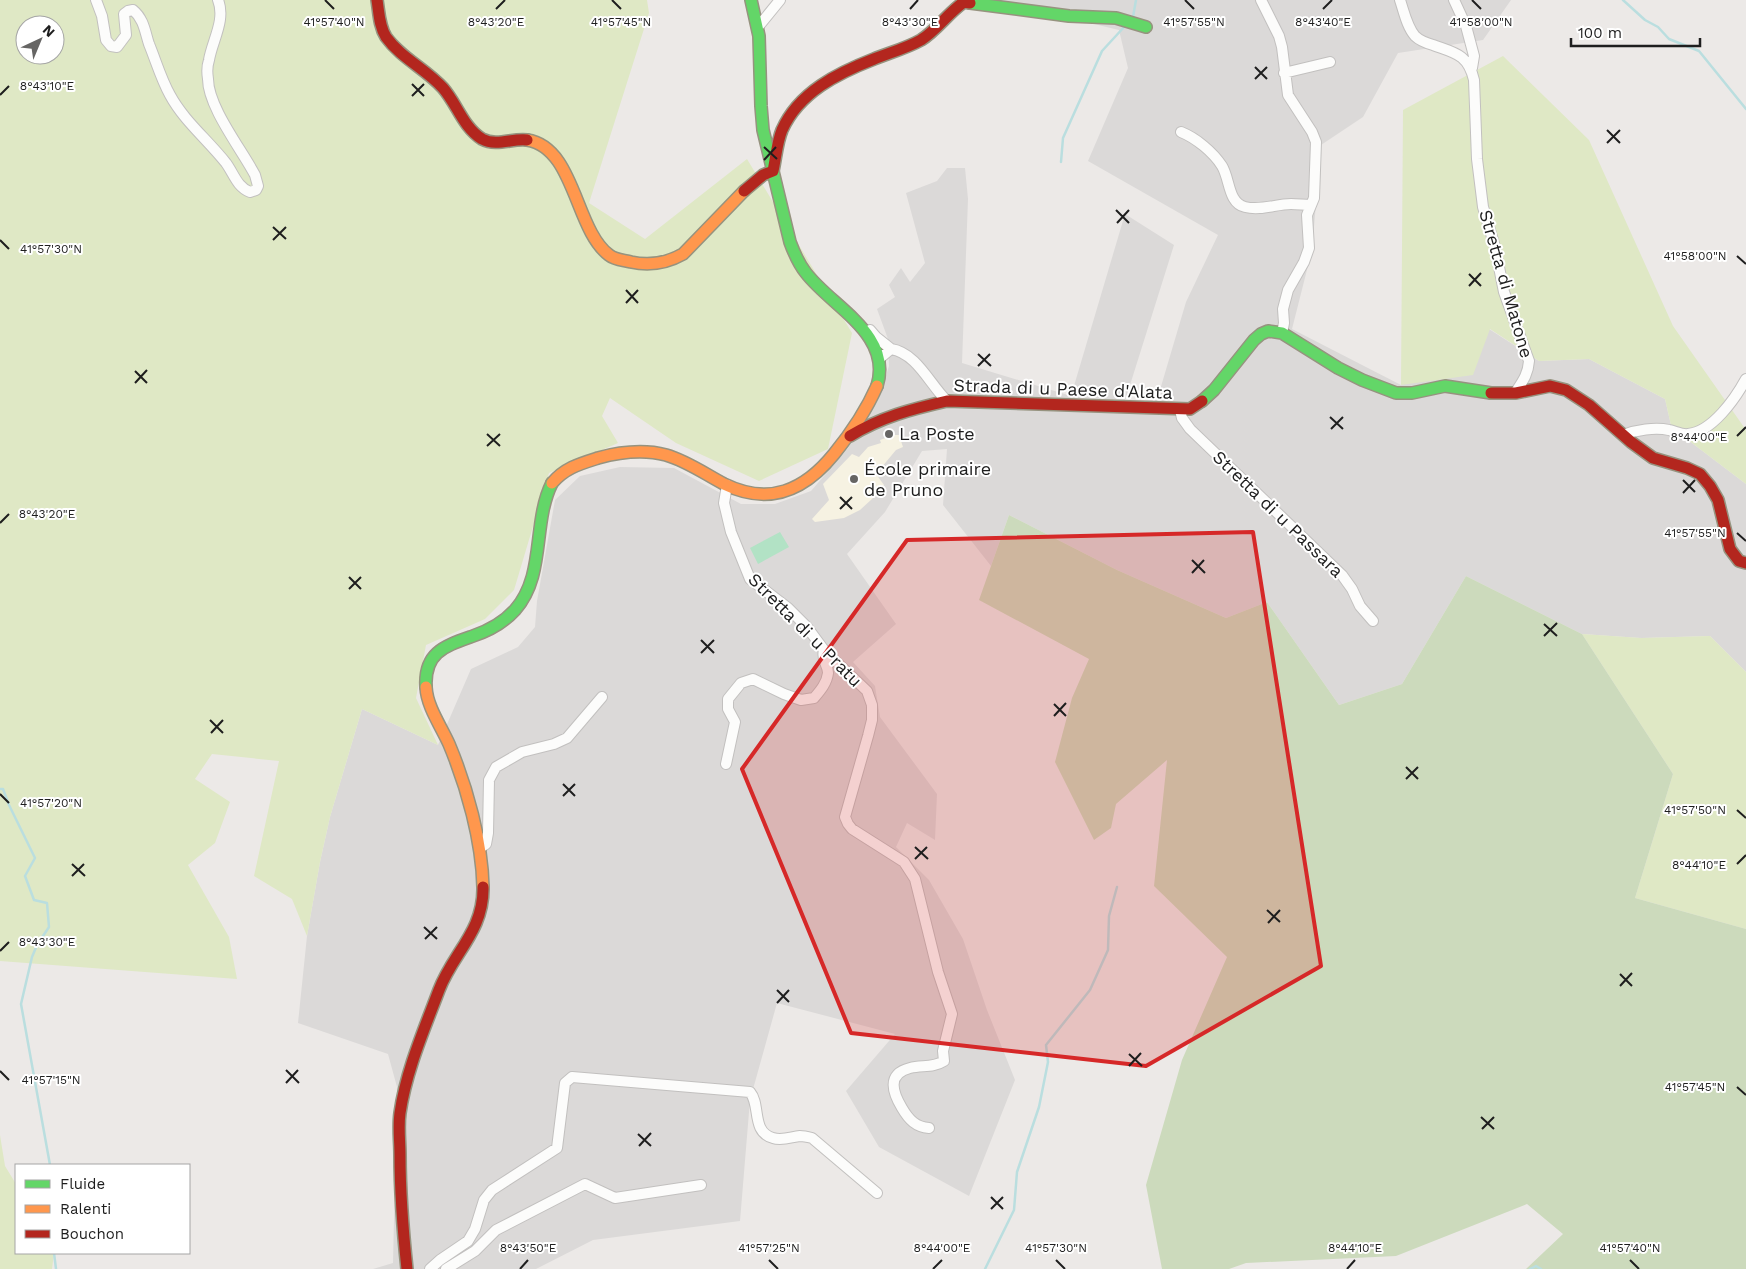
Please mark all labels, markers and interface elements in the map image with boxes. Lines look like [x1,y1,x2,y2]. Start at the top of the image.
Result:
north arrow [15,15,65,65]
text: 41°57'40"N [303,15,365,29]
text: 8°43'20"E [468,15,525,29]
text: 41°57'45"N [591,15,651,29]
text: 8°43'30"E [882,15,939,29]
text: 41°57'55"N [1163,15,1225,29]
text: 8°43'40"E [1295,15,1351,29]
text: 41°58'00"N [1449,15,1513,29]
scale bar [1571,15,1700,47]
text: N [40,21,58,40]
text: 100 m [1578,24,1622,42]
text: 8°43'10"E [20,79,75,93]
street label: Stretta di Matone [1475,207,1538,360]
text: 41°57'30"N [20,242,82,256]
text: 41°58'00"N [1663,249,1727,263]
street label: Strada di u Paese d'Alata [953,374,1173,403]
place label: La Poste [899,423,975,444]
marker: La Poste [883,428,895,440]
text: 8°44'00"E [1671,430,1728,444]
street label: Stretta di u Passara [1209,446,1348,581]
place label: École primaire de Pruno [864,458,991,500]
marker: École primaire de Pruno [848,473,860,485]
text: 8°43'20"E [19,507,76,521]
text: 41°57'55"N [1664,526,1726,540]
street label: Stretta di u Pratu [744,568,867,691]
text: 41°57'20"N [20,796,82,810]
text: 41°57'50"N [1664,803,1726,817]
text: 8°44'10"E [1672,858,1726,872]
text: 8°43'30"E [19,935,76,949]
text: 41°57'15"N [21,1073,81,1087]
text: 41°57'45"N [1665,1080,1725,1094]
legend [15,1164,190,1254]
text: Fluide [60,1175,105,1193]
text: Ralenti [60,1200,111,1218]
text: Bouchon [60,1225,124,1243]
text: 8°43'50"E [500,1241,557,1255]
text: 41°57'25"N [738,1241,800,1255]
text: 8°44'00"E [914,1241,971,1255]
text: 41°57'30"N [1025,1241,1087,1255]
text: 8°44'10"E [1328,1241,1382,1255]
text: 41°57'40"N [1599,1241,1661,1255]

